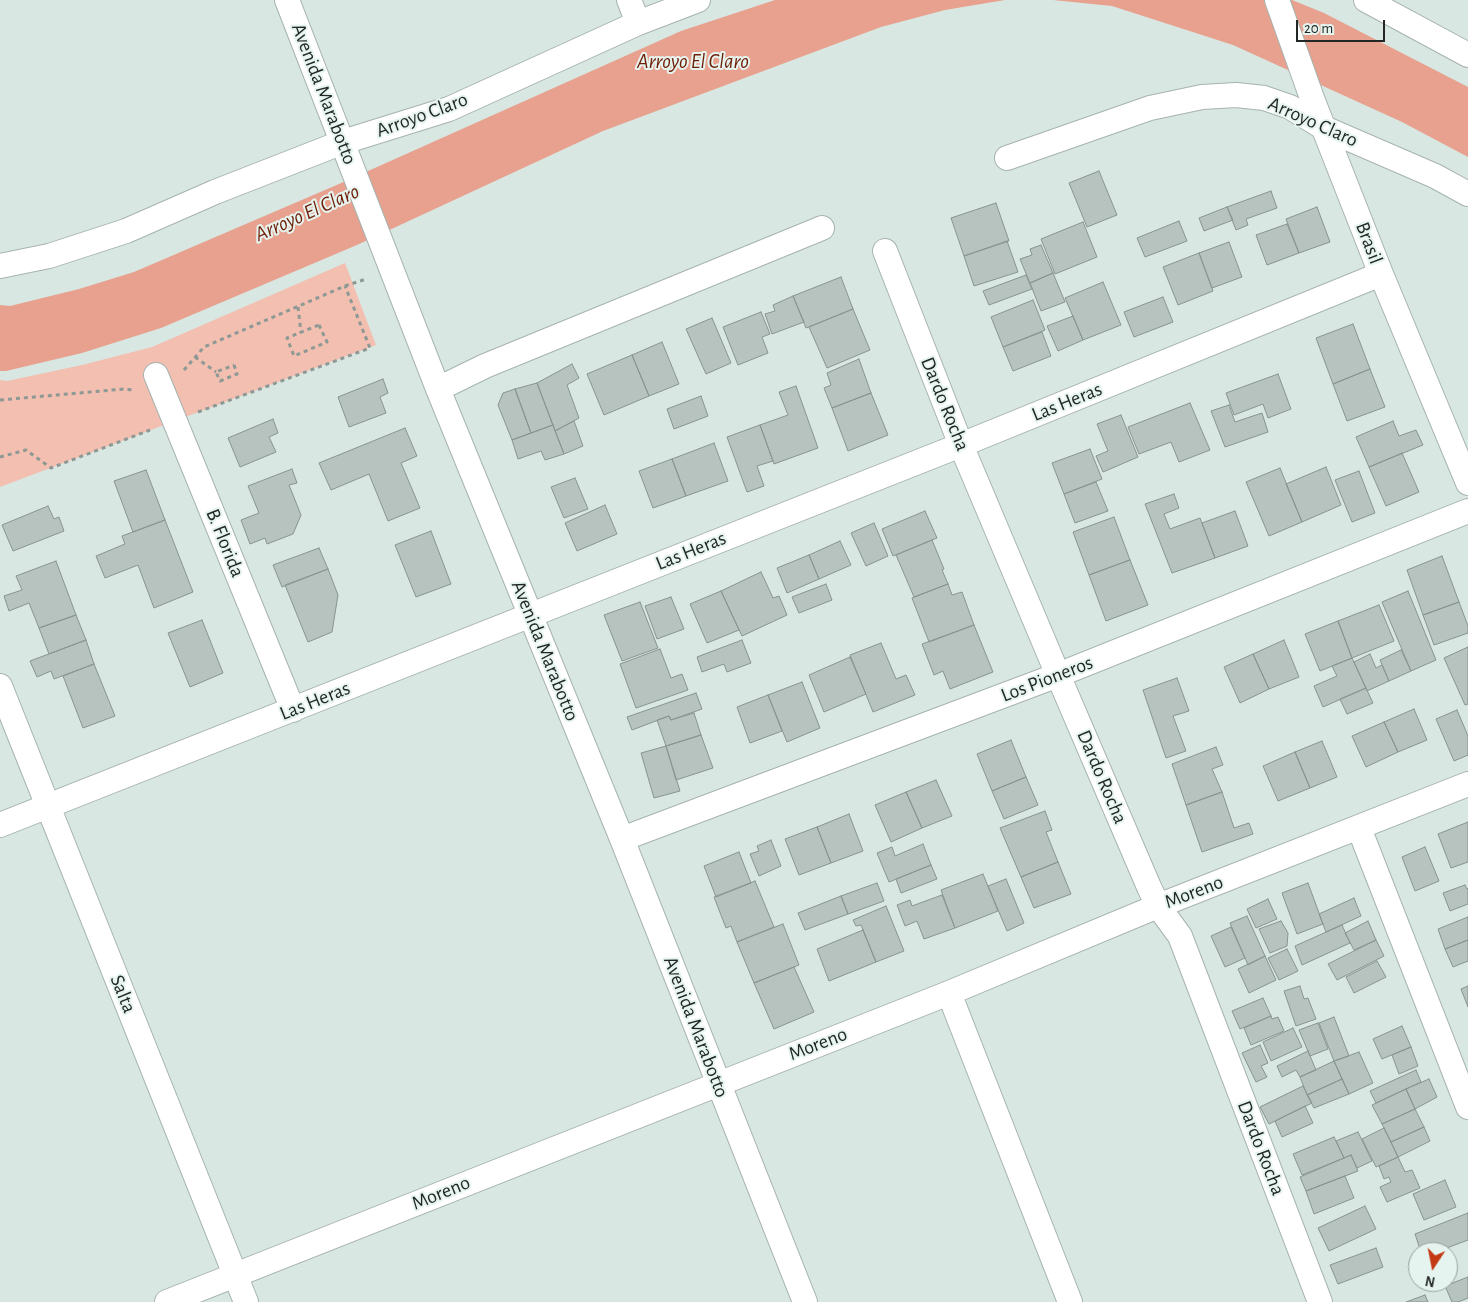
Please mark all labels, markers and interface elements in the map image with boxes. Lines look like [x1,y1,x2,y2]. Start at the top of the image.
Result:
scale bar [1298,10,1387,42]
street label: Avenida Marabotto [286,20,362,168]
text: 20 m [1304,21,1333,36]
water label: Arroyo El Claro [637,49,749,75]
street label: Arroyo Claro [373,87,471,143]
street label: Arroyo Claro [1264,92,1362,152]
water label: Arroyo El Claro [251,179,363,247]
street label: Brasil [1350,219,1388,267]
street label: Dardo Rocha [915,353,975,455]
street label: Las Heras [1028,377,1106,427]
street label: B. Florida [200,505,250,581]
street label: Las Heras [652,526,730,576]
street label: Avenida Marabotto [506,577,584,725]
street label: Los Pioneros [998,650,1096,708]
street label: Las Heras [276,676,354,726]
street label: Dardo Rocha [1072,727,1132,827]
street label: Moreno [1161,870,1227,914]
street label: Avenida Marabotto [658,953,734,1101]
street label: Salta [105,971,141,1017]
street label: Moreno [785,1022,851,1066]
street label: Dardo Rocha [1232,1097,1290,1199]
street label: Moreno [408,1170,474,1216]
north arrow [1408,1242,1458,1292]
text: N [1424,1273,1436,1289]

